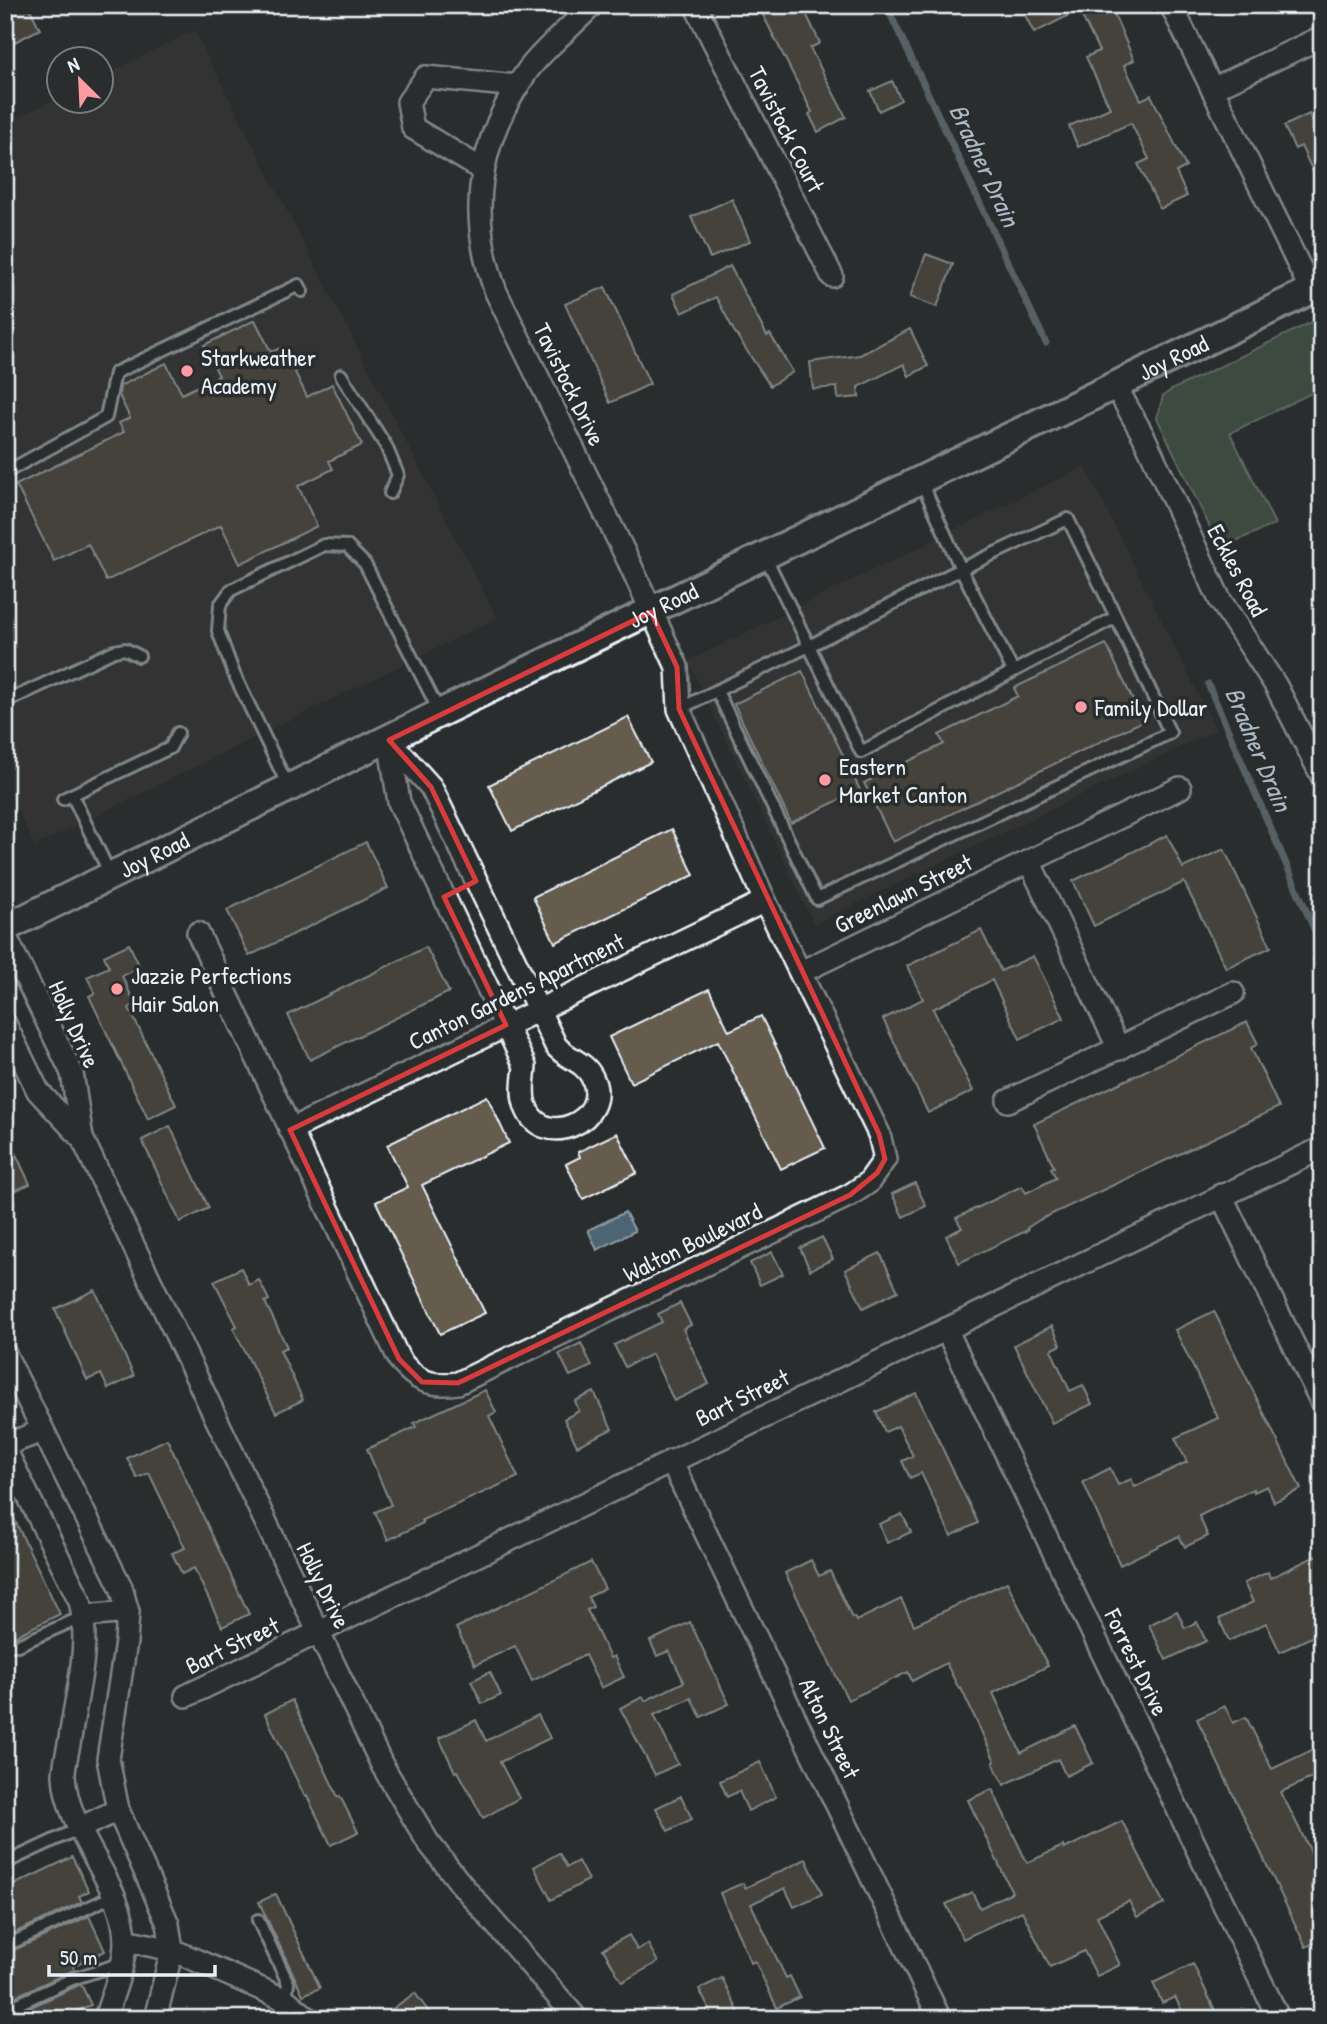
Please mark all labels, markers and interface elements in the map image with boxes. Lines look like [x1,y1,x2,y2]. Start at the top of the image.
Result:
north arrow [46,46,116,116]
text: N [63,51,83,78]
street label: Tavistock Court [742,60,833,198]
water label: Bradner Drain [941,98,1030,234]
street label: Tavistock Drive [527,317,614,451]
street label: Joy Road [1133,327,1213,388]
place label: Starkweather Academy [201,341,316,401]
marker: Starkweather Academy [179,363,195,379]
street label: Eckles Road [1200,518,1276,622]
street label: Joy Road [623,574,703,635]
water label: Bradner Drain [1217,682,1302,819]
place label: Family Dollar [1094,691,1207,723]
marker: Family Dollar [1073,699,1089,715]
place label: Eastern Market Canton [839,750,967,810]
marker: Eastern Market Canton [817,772,833,788]
street label: Joy Road [114,824,194,885]
street label: Greenlawn Street [829,845,978,940]
street label: Canton Gardens Apartment [403,925,630,1057]
place label: Jazzie Perfections Hair Salon [131,959,292,1019]
street label: Holly Drive [42,975,109,1073]
marker: Jazzie Perfections Hair Salon [109,981,125,997]
street label: Walton Boulevard [618,1195,766,1289]
street label: Bart Street [690,1360,795,1433]
street label: Holly Drive [289,1537,359,1634]
street label: Forrest Drive [1097,1602,1177,1721]
street label: Bart Street [180,1608,285,1681]
street label: Alton Street [792,1672,868,1784]
scale bar [49,1933,215,1977]
text: 50 m [60,1943,97,1972]

